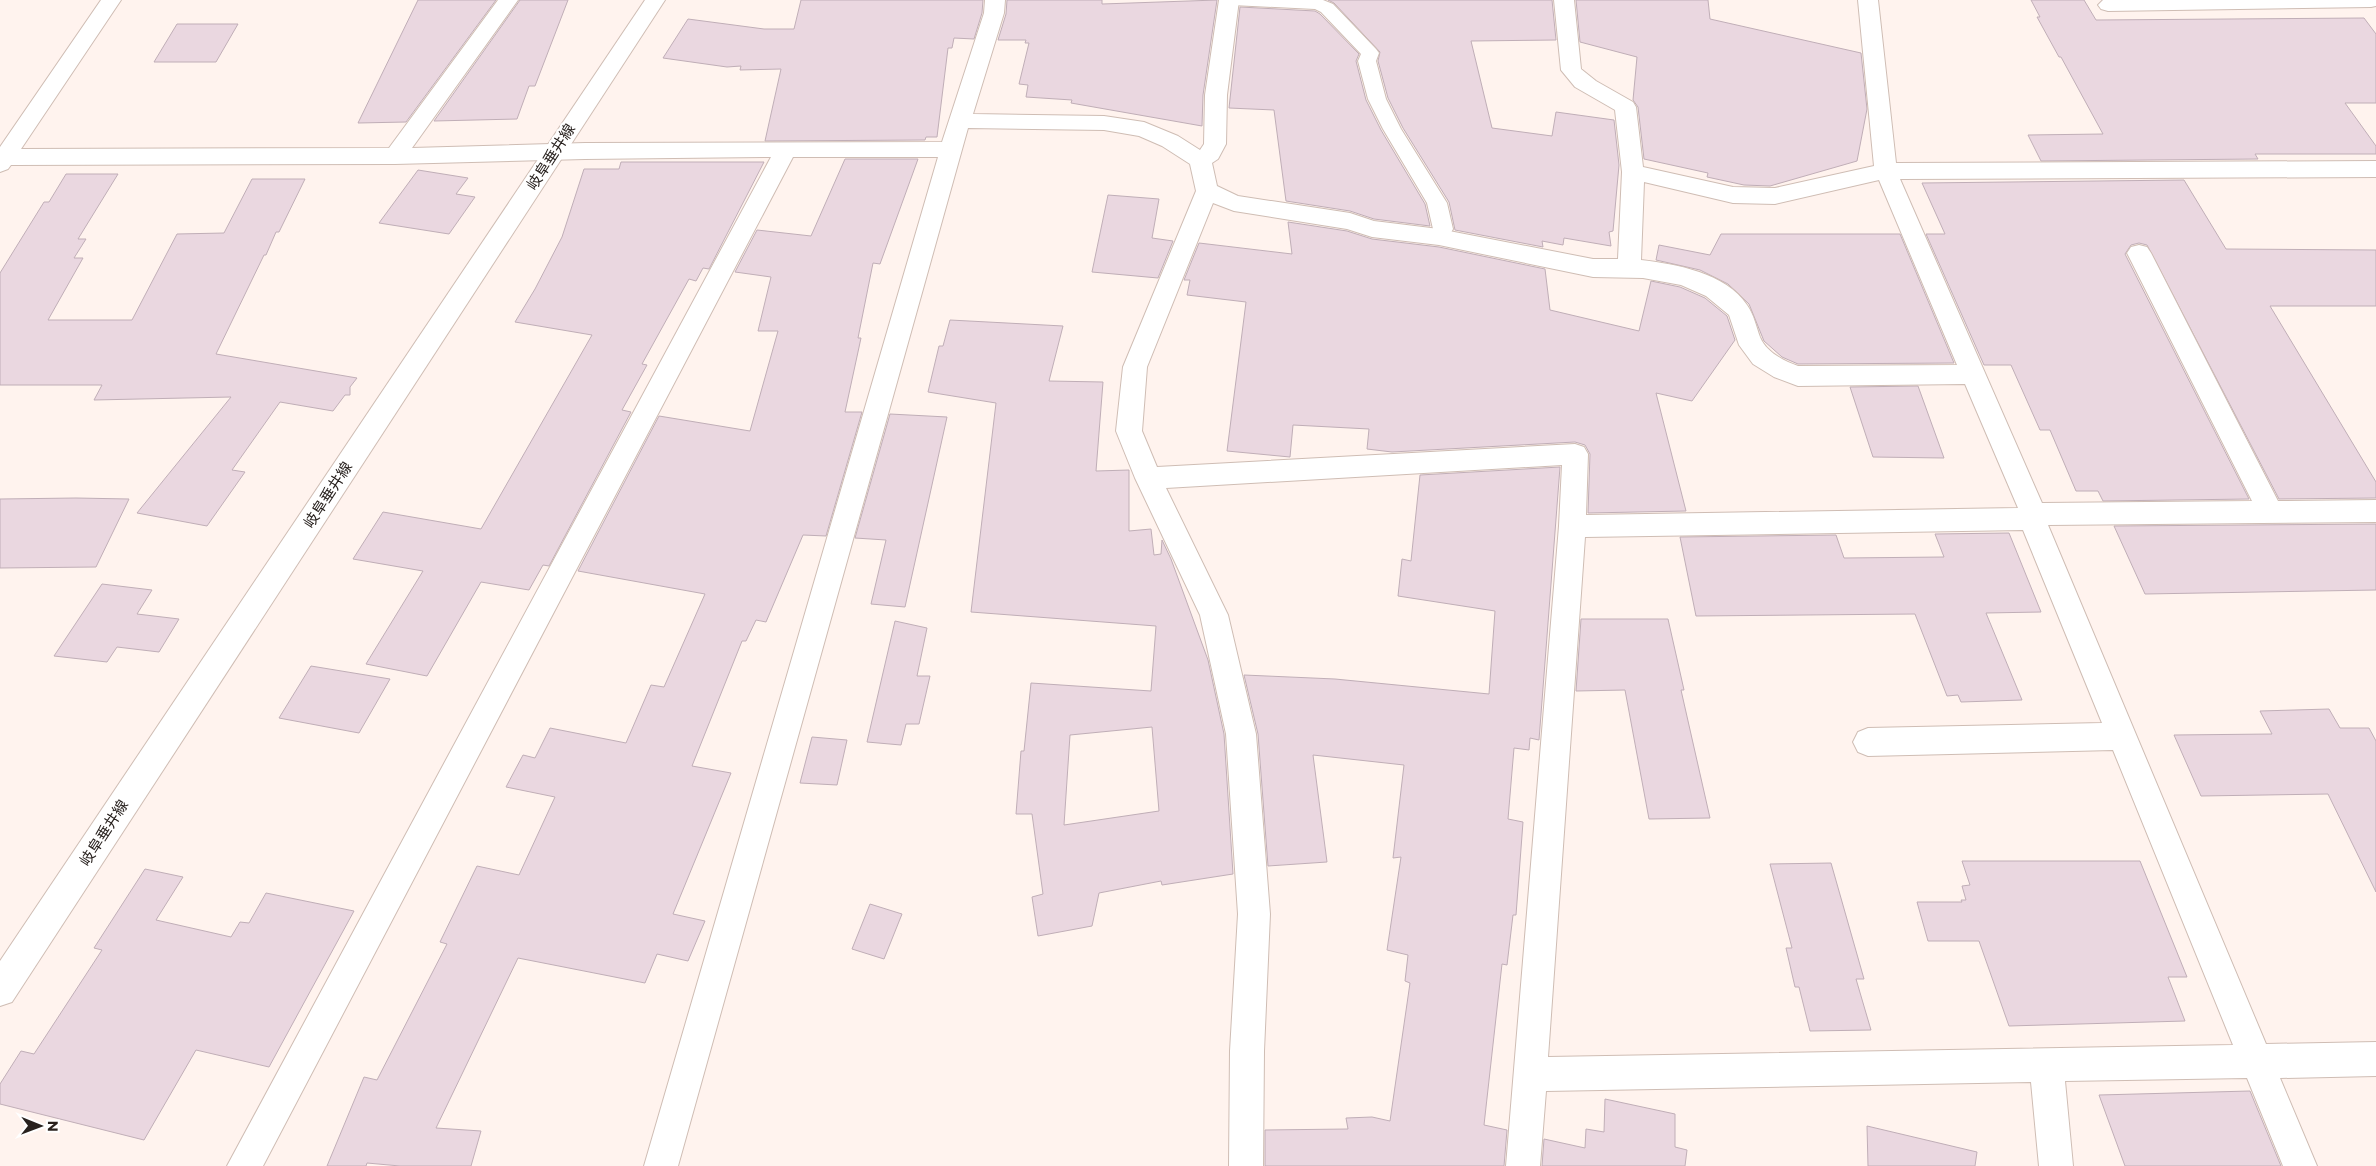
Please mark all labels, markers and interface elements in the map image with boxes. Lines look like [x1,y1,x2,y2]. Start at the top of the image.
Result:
street label: 岐阜垂井線 [522,120,579,193]
street label: 岐阜垂井線 [299,458,356,531]
street label: 岐阜垂井線 [75,796,132,869]
north arrow [15,1101,65,1151]
text: N [44,1120,62,1132]

